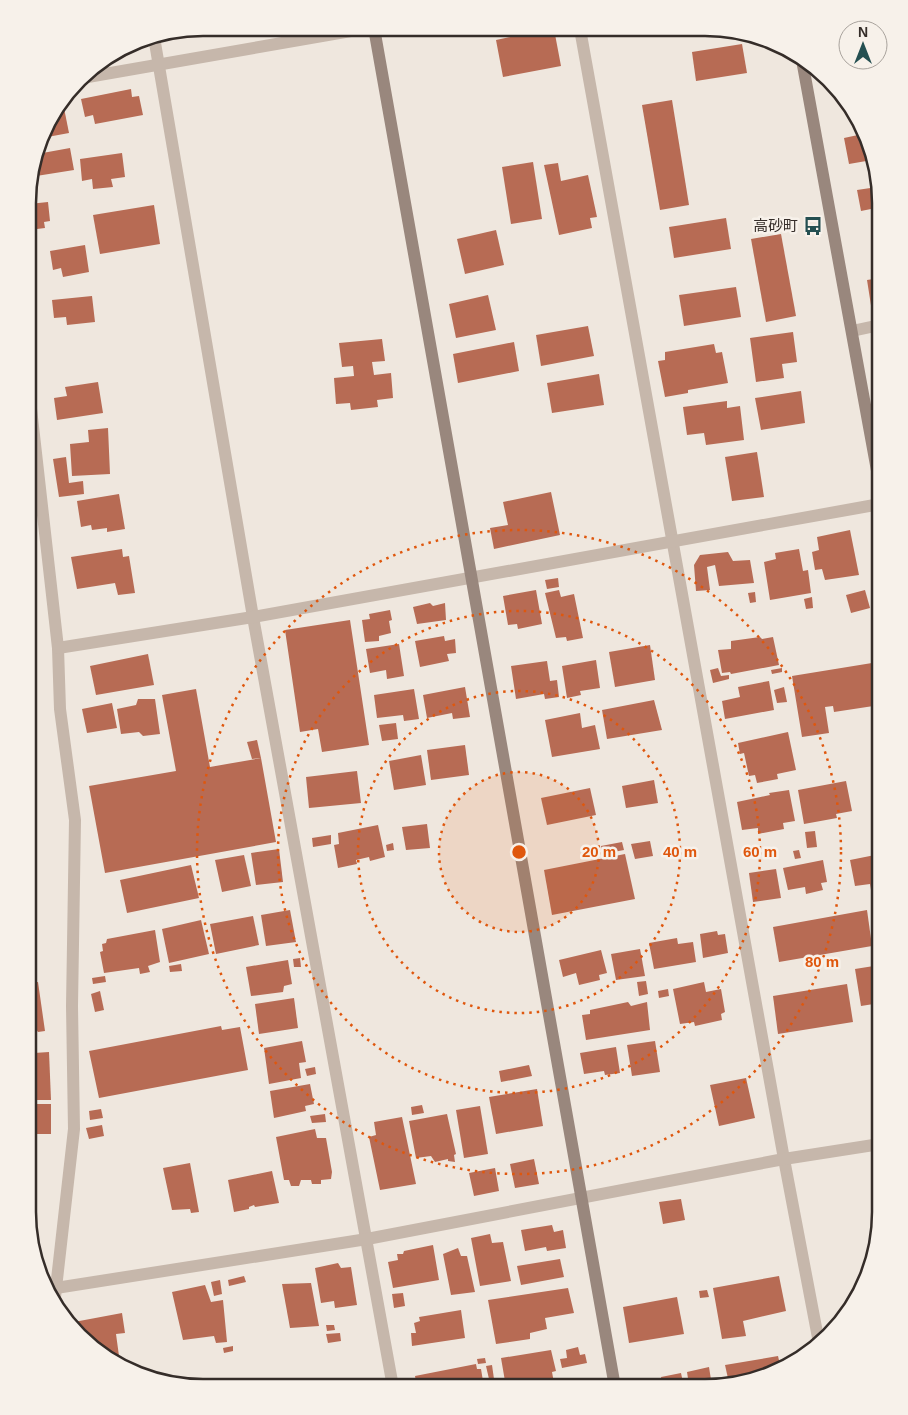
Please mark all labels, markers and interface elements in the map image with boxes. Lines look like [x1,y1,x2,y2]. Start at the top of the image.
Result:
north arrow [838,20,888,70]
text: N [858,24,868,40]
bus stop icon: 高砂町 [802,215,824,237]
place label: 高砂町 [753,217,798,234]
centre of rings [510,843,528,861]
text: 20 m [582,843,616,860]
text: 40 m [663,843,697,860]
text: 60 m [743,843,777,860]
text: 80 m [805,953,839,970]

